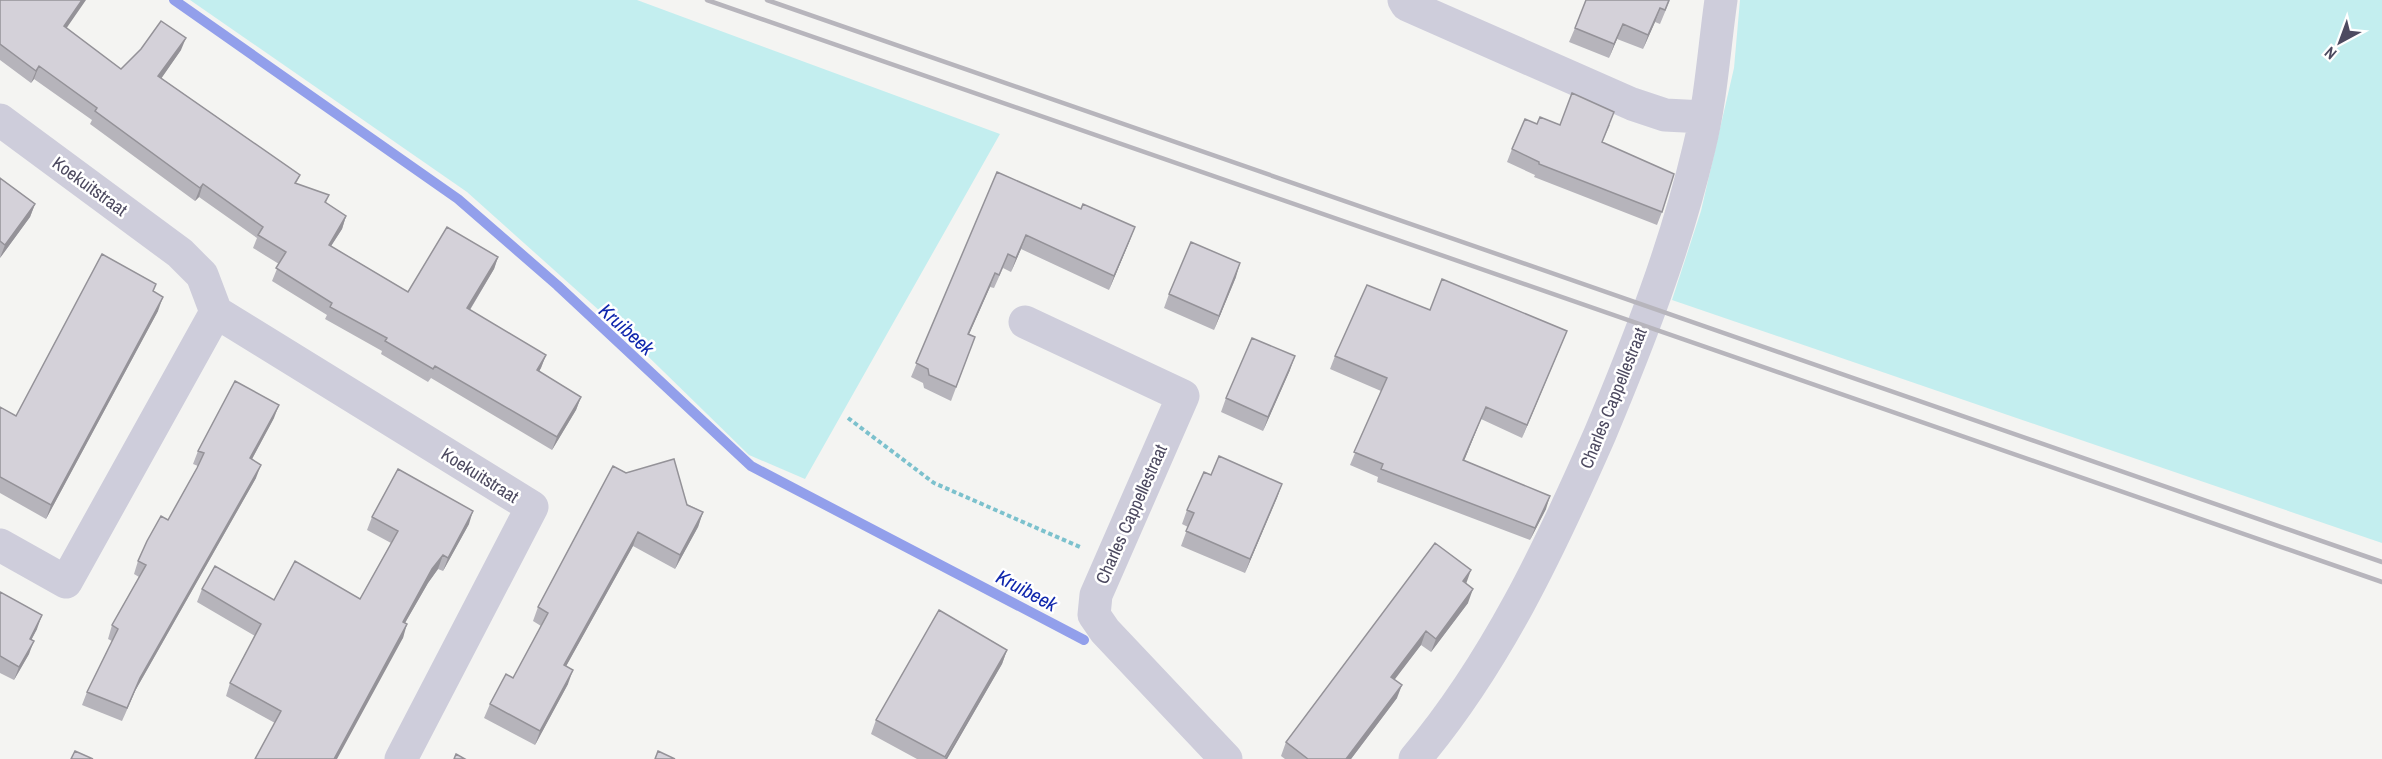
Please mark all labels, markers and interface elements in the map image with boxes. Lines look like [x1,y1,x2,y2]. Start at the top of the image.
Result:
north arrow [2310,12,2370,72]
text: N [2319,42,2341,65]
street label: Koekuitstraat [47,150,133,222]
water label: Kruibeek [594,297,661,362]
street label: Charles Cappellestraat [1573,324,1653,472]
street label: Charles Cappellestraat [1089,440,1173,588]
street label: Koekuitstraat [436,441,524,509]
water label: Kruibeek [992,563,1063,618]

